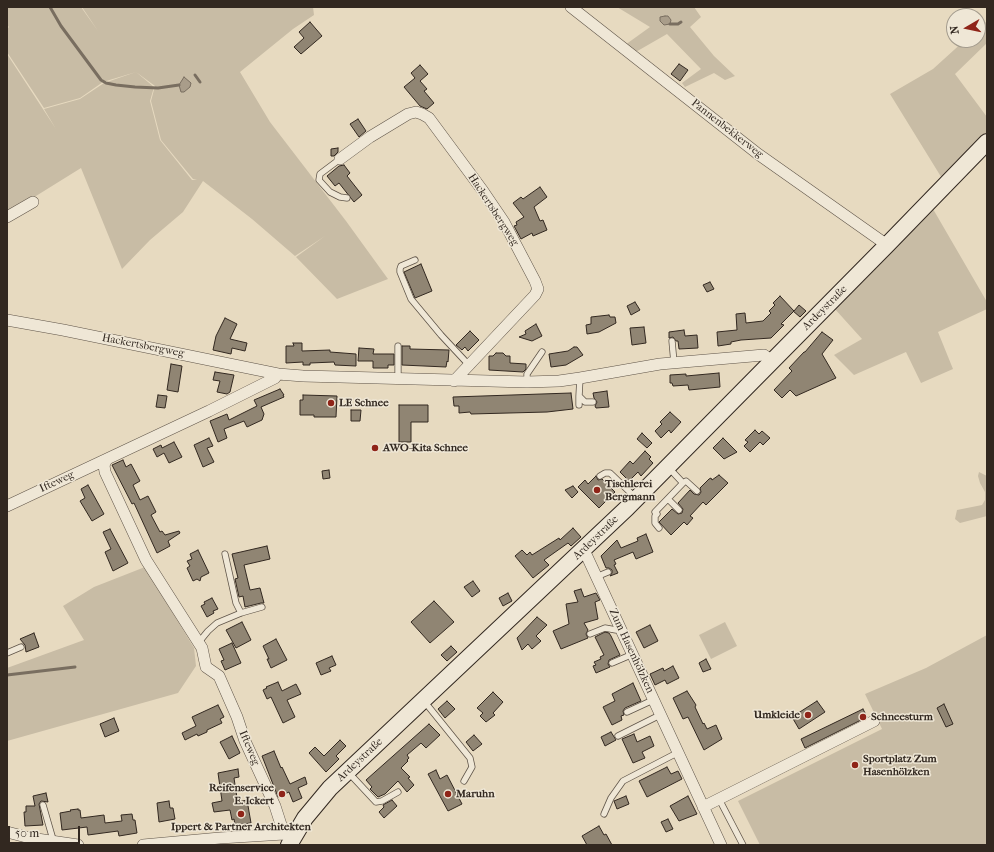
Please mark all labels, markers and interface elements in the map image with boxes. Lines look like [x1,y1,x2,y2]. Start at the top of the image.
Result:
north arrow [946,8,986,48]
text: N [948,25,962,35]
street label: Pannenbekkerweg [688,97,766,161]
street label: Hackertsbergweg [465,171,521,249]
street label: Ardeystraße [800,283,850,333]
street label: Hackertsbergweg [101,332,185,360]
place label: LE Schnee [339,396,389,410]
marker: LE Schnee [326,398,336,408]
place label: AWO-Kita Schnee [383,441,468,455]
marker: AWO-Kita Schnee [370,443,380,453]
street label: Ifteweg [38,468,76,496]
place label: Tischlerei Bergmann [605,477,655,503]
marker: Tischlerei Bergmann [592,485,602,495]
street label: Ardeystraße [571,513,621,563]
street label: Zum Hasenhölzken [606,607,656,695]
place label: Umkleide [754,708,800,722]
marker: Umkleide [803,710,813,720]
place label: Schneesturm [871,710,933,724]
marker: Schneesturm [858,712,868,722]
street label: Ifteweg [236,729,262,767]
street label: Ardeystraße [334,735,386,785]
place label: Sportplatz Zum Hasenhölzken [863,752,937,778]
marker: Sportplatz Zum Hasenhölzken [850,760,860,770]
place label: Reifenservice E. Ickert [209,781,274,807]
place label: Maruhn [456,787,495,801]
marker: Reifenservice E. Ickert [277,789,287,799]
marker: Maruhn [443,789,453,799]
marker: Ippert & Partner Architekten [236,809,246,819]
scale bar [10,818,82,844]
place label: Ippert & Partner Architekten [171,820,311,834]
text: 50 m [15,826,39,840]

